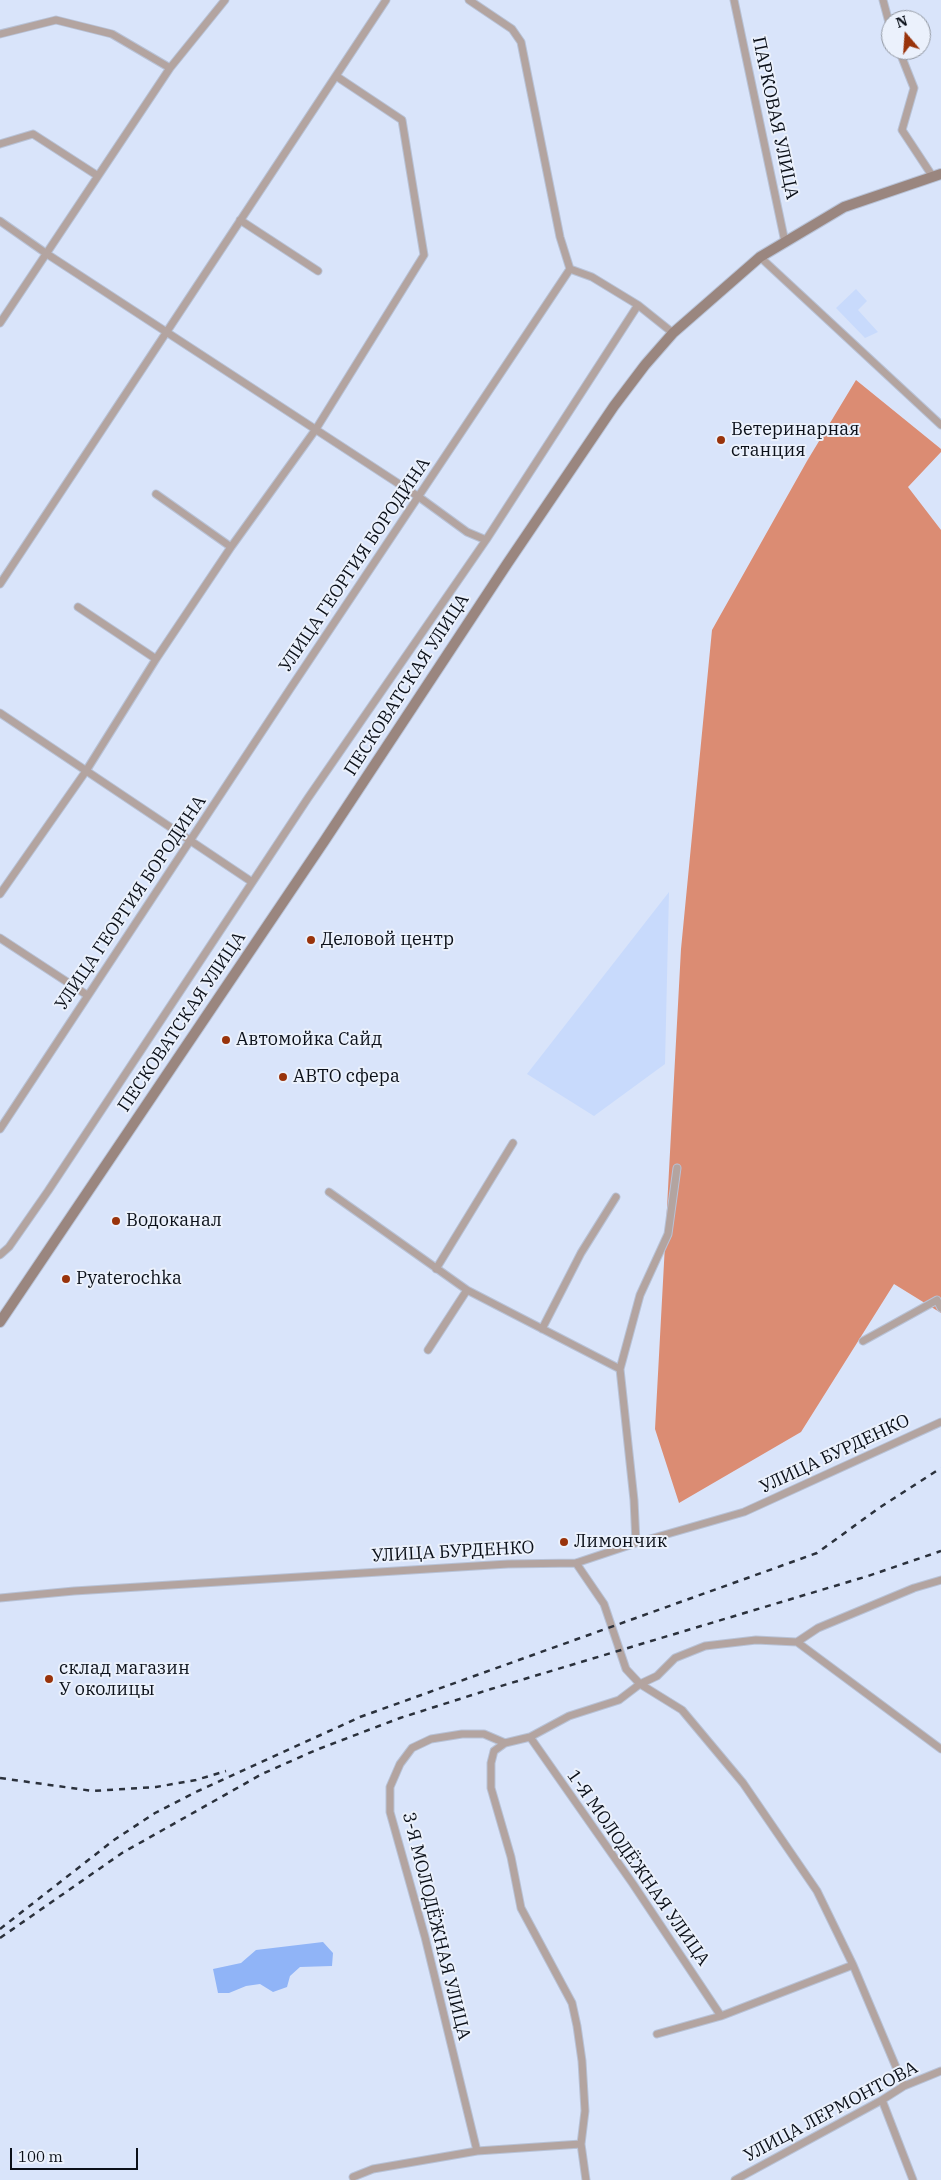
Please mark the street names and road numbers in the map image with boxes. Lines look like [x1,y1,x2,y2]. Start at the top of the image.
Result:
street label: ПАРКОВАЯ УЛИЦА [747,35,803,201]
street label: УЛИЦА ГЕОРГИЯ БОРОДИНА [275,454,435,676]
street label: ПЕСКОВАТСКАЯ УЛИЦА [340,590,474,780]
street label: УЛИЦА ГЕОРГИЯ БОРОДИНА [51,792,211,1014]
street label: ПЕСКОВАТСКАЯ УЛИЦА [114,928,250,1116]
street label: УЛИЦА БУРДЕНКО [757,1410,913,1498]
street label: УЛИЦА БУРДЕНКО [371,1537,535,1567]
street label: 1-Я МОЛОДЁЖНАЯ УЛИЦА [562,1766,714,1970]
street label: 3-Я МОЛОДЁЖНАЯ УЛИЦА [397,1810,475,2042]
street label: УЛИЦА ЛЕРМОНТОВА [740,2057,922,2167]

